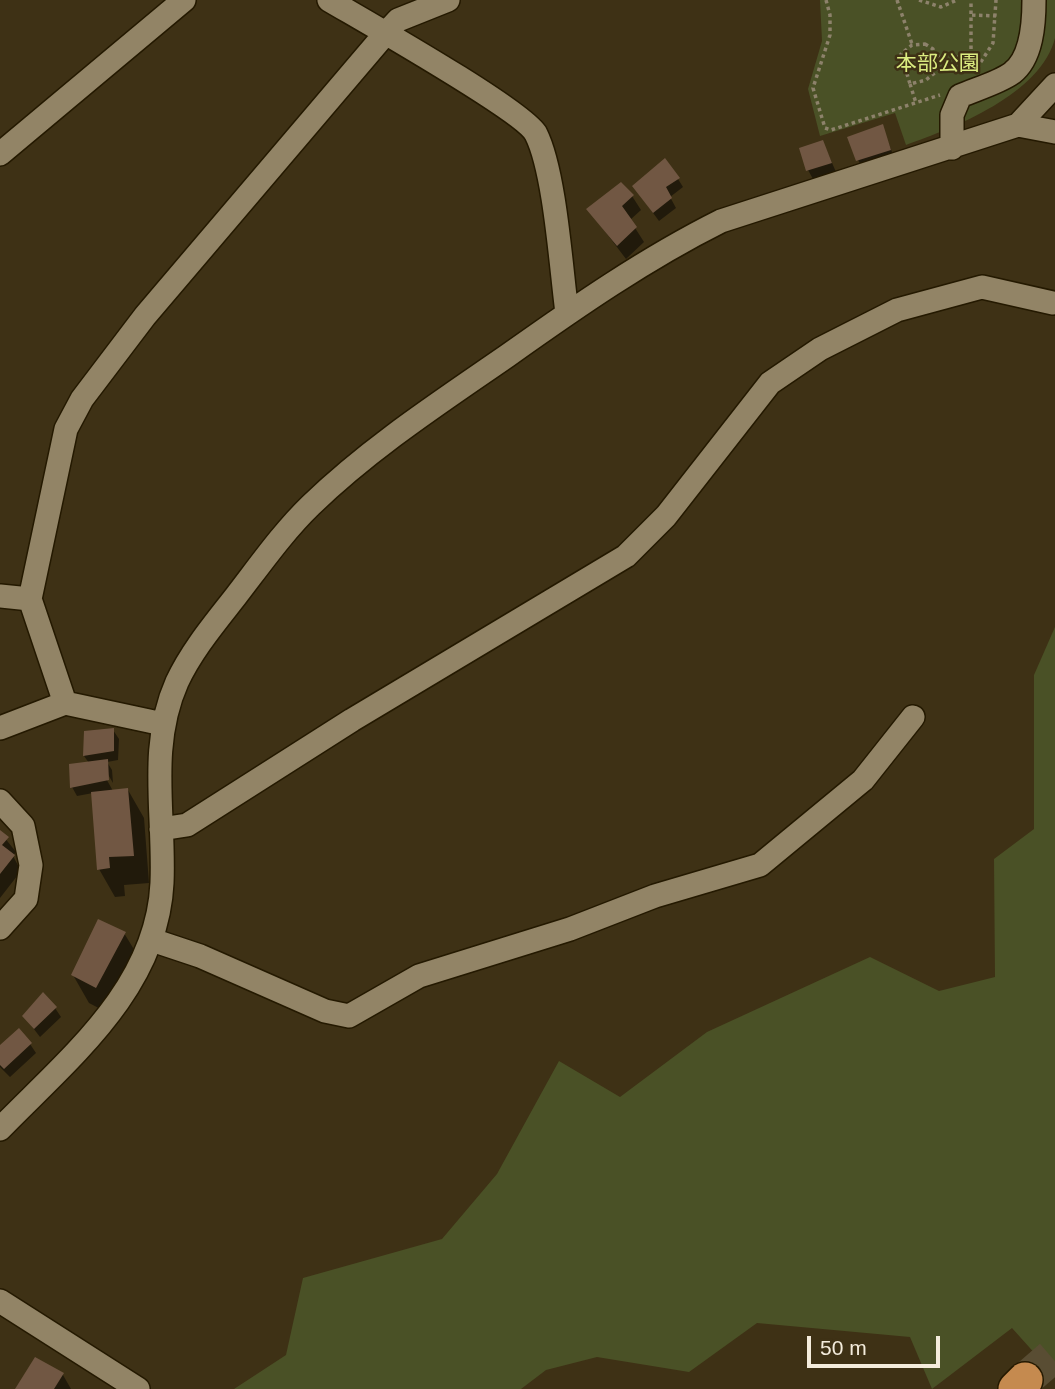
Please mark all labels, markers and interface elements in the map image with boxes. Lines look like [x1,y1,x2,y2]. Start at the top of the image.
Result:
park label: 本部公園 [896,51,980,77]
scale bar [810,1322,943,1366]
text: 50 m [820,1336,867,1359]

